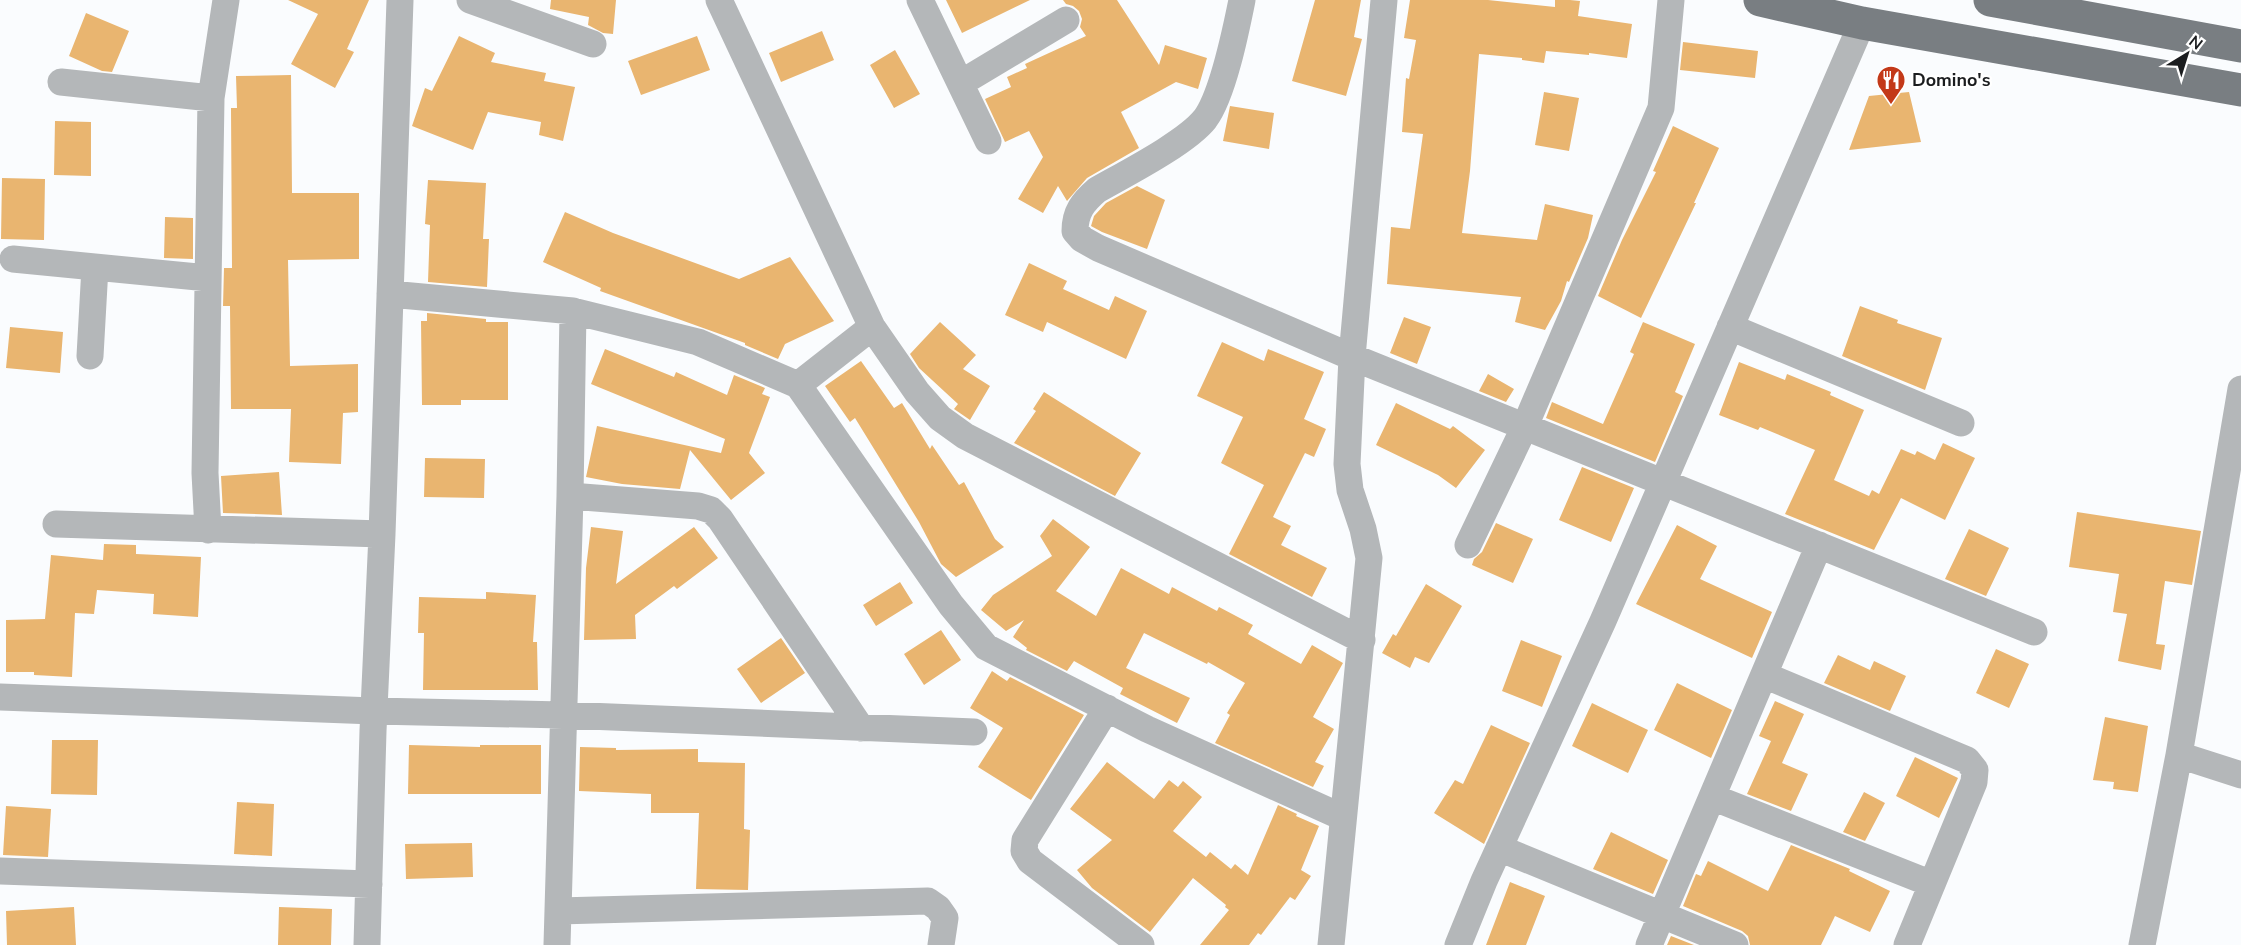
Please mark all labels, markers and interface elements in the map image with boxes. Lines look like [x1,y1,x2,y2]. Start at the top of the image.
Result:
north arrow [2157,24,2217,84]
text: N [2184,31,2207,55]
restaurant icon: Domino's [1875,64,1907,106]
place label: Domino's [1912,68,1991,92]

